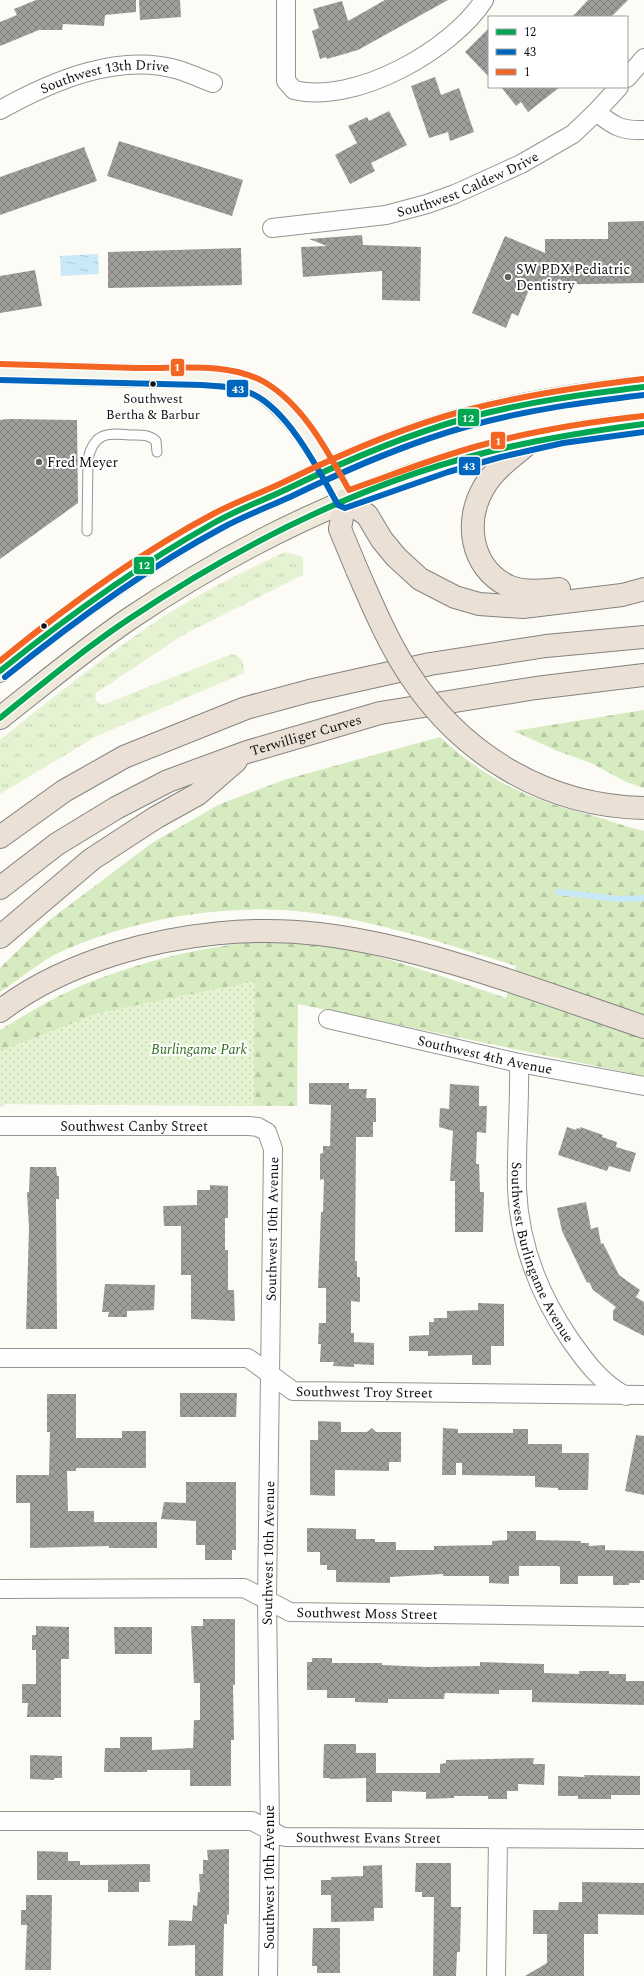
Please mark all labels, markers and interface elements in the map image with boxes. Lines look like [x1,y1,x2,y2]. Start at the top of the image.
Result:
legend [488,16,628,88]
text: 12 [524,23,536,42]
text: 43 [524,43,536,62]
street label: Southwest 13th Drive [37,54,172,99]
text: 1 [524,63,530,82]
street label: Southwest Caldew Drive [394,146,543,223]
place label: SW PDX Pediatric Dentistry [516,259,630,296]
marker: SW PDX Pediatric Dentistry [503,272,513,282]
line badge: 1 [170,358,185,377]
text: 1 [174,359,180,376]
marker: Southwest Bertha & Barbur [148,379,158,389]
line badge: 43 [226,379,249,398]
text: 43 [232,381,244,398]
place label: Southwest Bertha & Barbur [106,389,200,425]
line badge: 12 [457,408,480,427]
text: 12 [462,410,474,427]
line badge: 1 [490,431,506,450]
text: 1 [495,433,501,450]
place label: Fred Meyer [47,452,119,473]
line badge: 43 [458,456,481,476]
marker: Fred Meyer [34,457,44,467]
text: 43 [463,458,475,475]
line badge: 12 [133,556,155,575]
text: 12 [138,557,150,574]
unlabelled marker [39,621,49,631]
street label: Terwilliger Curves [248,709,364,762]
street label: Southwest 4th Avenue [415,1030,554,1080]
park label: Burlingame Park [151,1039,247,1060]
street label: Southwest Canby Street [60,1116,208,1137]
street label: Southwest 10th Avenue [261,1156,284,1301]
street label: Southwest Burlingame Avenue [506,1162,579,1347]
street label: Southwest Troy Street [296,1381,433,1404]
street label: Southwest 10th Avenue [257,1480,280,1625]
street label: Southwest Moss Street [296,1602,438,1625]
street label: Southwest 10th Avenue [259,1804,280,1949]
street label: Southwest Evans Street [296,1827,441,1849]

